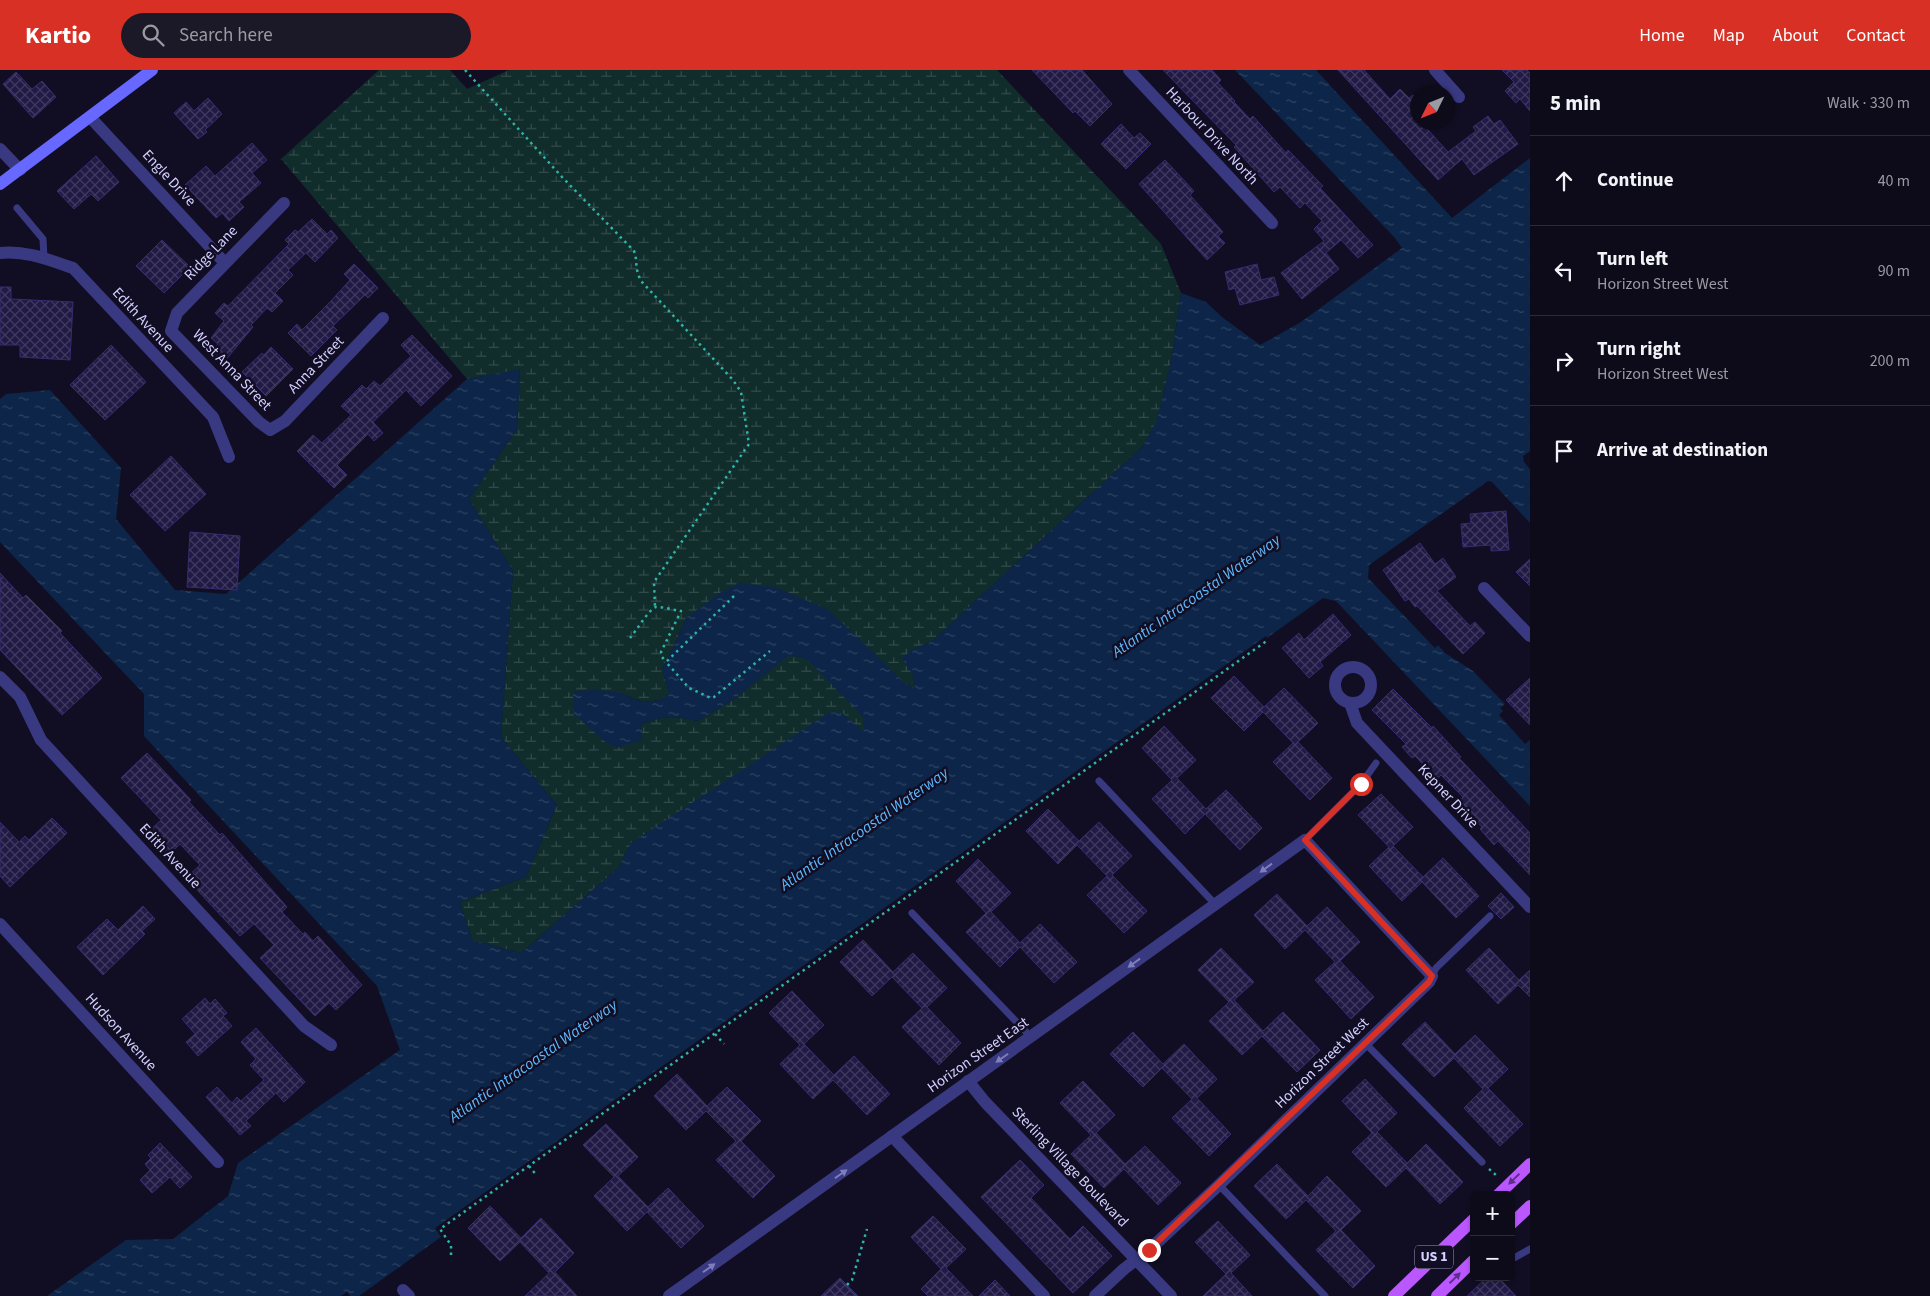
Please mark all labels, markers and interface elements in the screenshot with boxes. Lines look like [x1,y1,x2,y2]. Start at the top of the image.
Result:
search box [121,13,471,58]
text: Kartio [25,18,91,53]
icon: search [139,21,167,49]
text: Search here [179,22,273,49]
text: Home [1639,23,1685,48]
text: Map [1713,23,1745,48]
text: About [1773,23,1818,48]
text: Contact [1846,23,1905,48]
street label: Harbour Drive North [1161,82,1263,190]
north arrow [1410,85,1455,130]
text: 5 min [1550,88,1601,118]
text: Walk · 330 m [1827,92,1910,114]
street label: Engle Drive [137,145,201,211]
icon: ahead [1550,167,1578,195]
text: Continue [1597,167,1674,194]
text: 40 m [1878,170,1910,192]
street label: Ridge Lane [180,221,242,285]
text: Turn left [1597,246,1668,273]
icon: left [1550,257,1578,285]
text: 90 m [1878,260,1910,282]
text: Horizon Street West [1597,273,1728,295]
street label: Edith Avenue [107,283,179,357]
street label: West Anna Street [188,325,276,415]
street label: Anna Street [283,332,349,398]
text: Turn right [1597,336,1681,363]
icon: right [1550,347,1578,375]
text: 200 m [1870,350,1910,372]
text: Horizon Street West [1597,363,1728,385]
icon: arrive [1550,437,1578,465]
text: Arrive at destination [1597,437,1768,464]
water label: Atlantic Intracoastal Waterway [1106,529,1285,663]
street label: Kepner Drive [1413,759,1483,833]
water label: Atlantic Intracoastal Waterway [774,762,953,896]
route start [1350,773,1373,796]
street label: Edith Avenue [134,819,206,893]
one-way arrow [1259,863,1273,873]
one-way arrow [1127,958,1141,968]
street label: Hudson Avenue [80,989,162,1075]
water label: Atlantic Intracoastal Waterway [443,994,622,1128]
street label: Horizon Street East [923,1012,1033,1098]
street label: Horizon Street West [1270,1013,1374,1113]
one-way arrow [995,1053,1008,1063]
street label: Sterling Village Boulevard [1007,1102,1133,1232]
one-way arrow [834,1169,848,1179]
one-way arrow [1509,1173,1521,1185]
map controls [1470,1191,1515,1281]
button: + [1470,1191,1515,1236]
button: − [1470,1236,1515,1281]
route end [1138,1239,1161,1262]
road number: US 1 [1415,1246,1453,1268]
one-way arrow [702,1263,715,1273]
one-way arrow [1449,1272,1461,1284]

